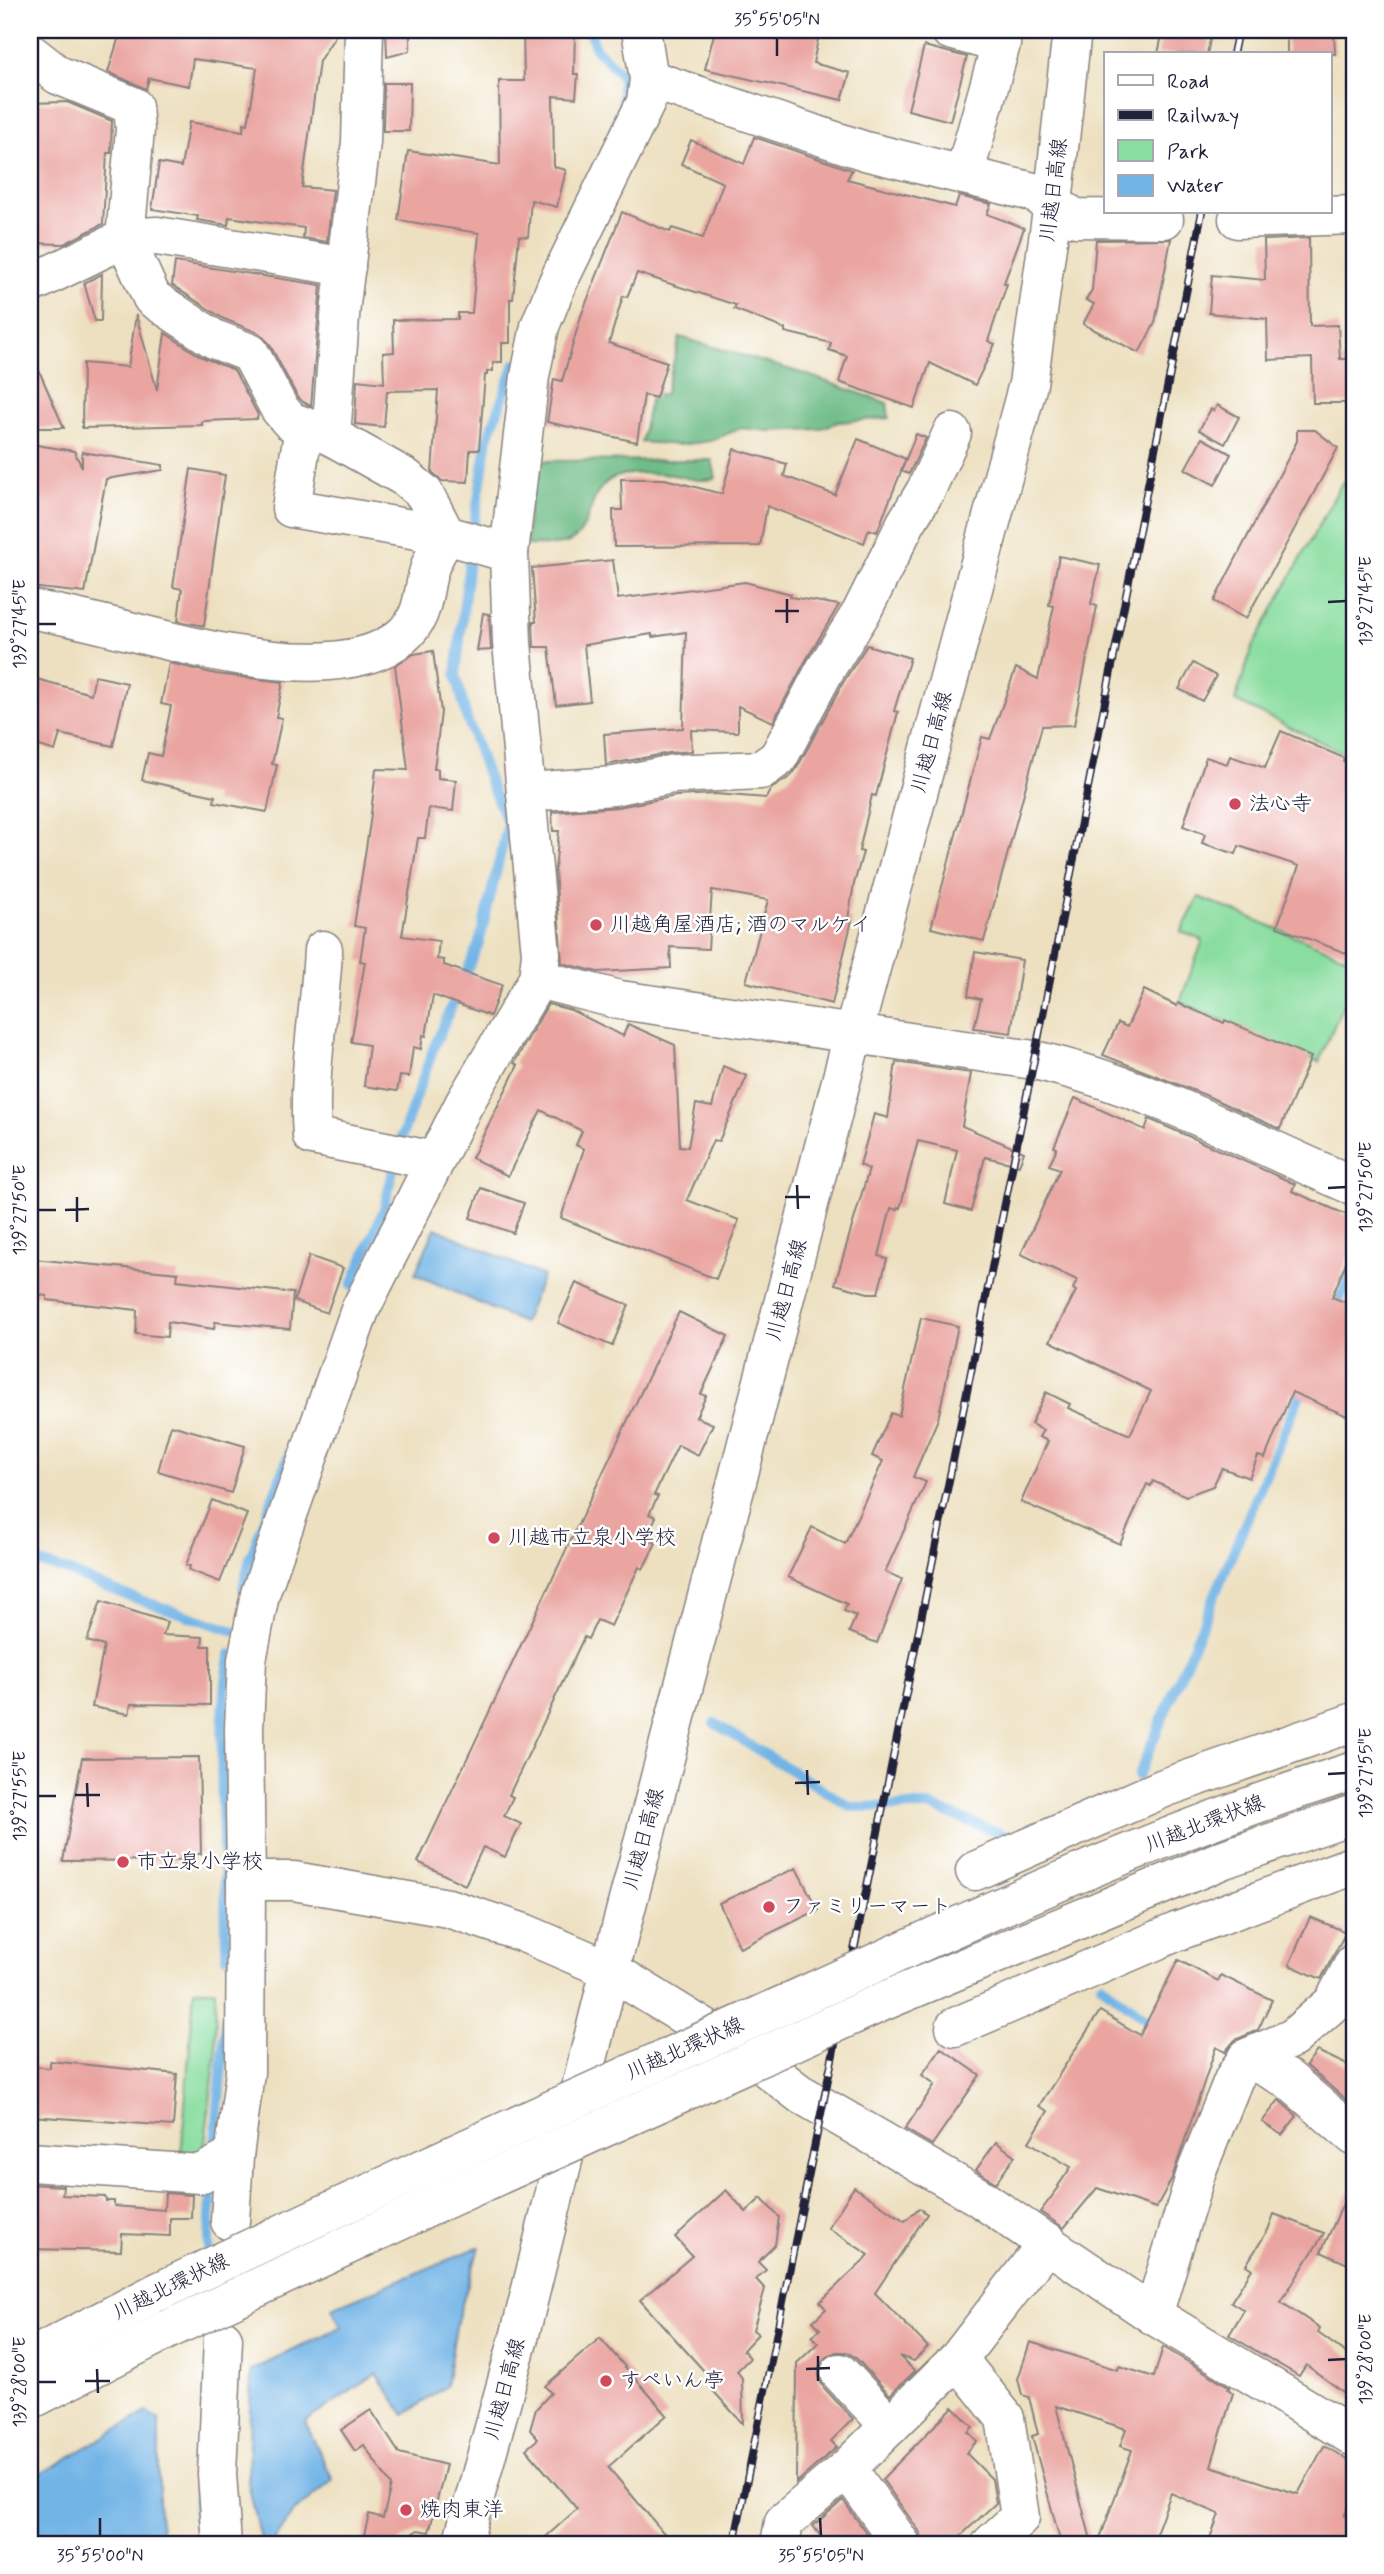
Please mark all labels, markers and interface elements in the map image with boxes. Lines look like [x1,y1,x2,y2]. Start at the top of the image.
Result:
text: 35°55'05"N [734,8,820,32]
legend [1104,52,1332,214]
text: Road [1167,68,1209,96]
text: Railway [1167,102,1239,130]
street label: 川越日高線 [1034,136,1074,244]
text: Park [1167,138,1209,166]
text: Water [1167,172,1223,200]
text: 139°27'45"E [1354,556,1378,646]
text: 139°27'45"E [8,579,32,669]
street label: 川越日高線 [905,688,959,796]
place label: 法心寺 [1249,790,1312,818]
marker: 法心寺 [1227,796,1243,812]
place label: 川越角屋酒店; 酒のマルケイ [610,911,871,939]
marker: 川越角屋酒店; 酒のマルケイ [588,917,604,933]
text: 139°27'50"E [1354,1141,1378,1233]
text: 139°27'50"E [8,1164,32,1256]
street label: 川越日高線 [760,1236,814,1344]
place label: 川越市立泉小学校 [508,1524,676,1552]
marker: 川越市立泉小学校 [486,1530,502,1546]
text: 139°27'55"E [1354,1728,1378,1818]
text: 139°27'55"E [8,1751,32,1841]
street label: 川越日高線 [617,1785,671,1893]
street label: 川越北環状線 [1141,1788,1269,1860]
place label: 市立泉小学校 [137,1848,263,1876]
marker: 市立泉小学校 [115,1854,131,1870]
place label: ファミリーマート [783,1893,951,1921]
marker: ファミリーマート [761,1899,777,1915]
street label: 川越北環状線 [622,2011,748,2087]
street label: 川越北環状線 [108,2247,234,2327]
text: 139°28'00"E [1354,2313,1378,2405]
street label: 川越日高線 [478,2335,532,2443]
text: 139°28'00"E [8,2336,32,2428]
place label: すぺいん亭 [620,2367,725,2395]
marker: すぺいん亭 [598,2373,614,2389]
place label: 焼肉東洋 [420,2496,504,2524]
marker: 焼肉東洋 [398,2502,414,2518]
text: 35°55'00"N [57,2544,143,2568]
text: 35°55'05"N [778,2544,864,2568]

